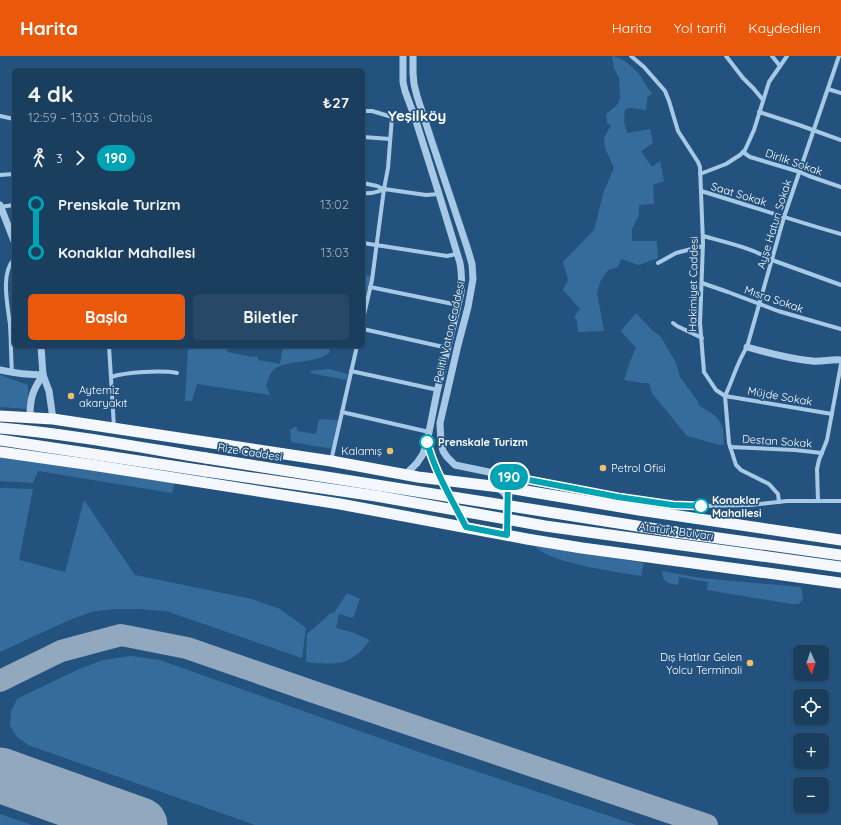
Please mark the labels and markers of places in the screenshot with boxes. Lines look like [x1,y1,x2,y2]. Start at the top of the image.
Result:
place label: Aytemiz akaryakıt [79,383,128,410]
marker: Aytemiz akaryakıt [66,391,76,401]
marker: Prenskale Turizm [419,434,435,450]
place label: Prenskale Turizm [438,435,528,449]
place label: Kalamış [341,444,382,458]
marker: Kalamış [385,446,395,456]
place label: Petrol Ofisi [611,461,666,475]
marker: Petrol Ofisi [598,463,608,473]
place label: Konaklar Mahallesi [712,493,762,520]
marker: Konaklar Mahallesi [693,498,709,514]
place label: Dış Hatlar Gelen Yolcu Terminali [660,650,742,677]
marker: Dış Hatlar Gelen Yolcu Terminali [745,658,755,668]

